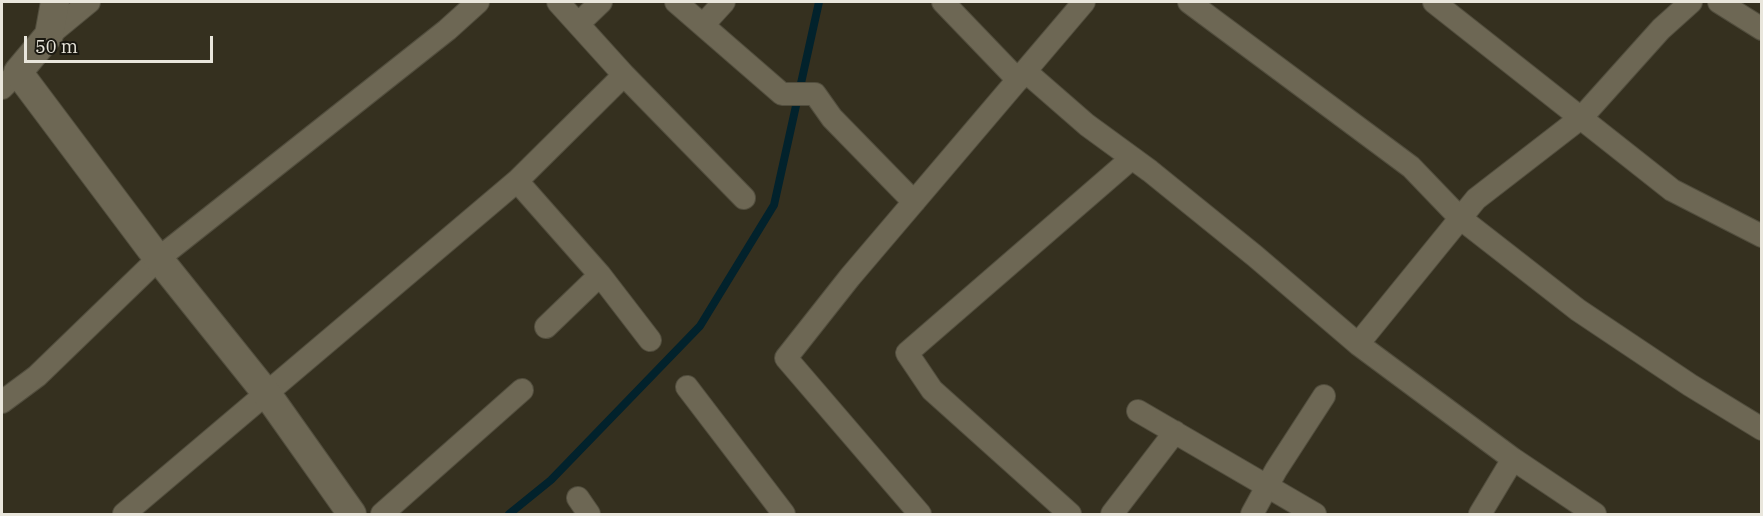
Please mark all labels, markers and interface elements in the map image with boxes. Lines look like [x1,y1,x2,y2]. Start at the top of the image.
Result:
scale bar [27,24,216,62]
text: 50 m [35,35,78,58]

